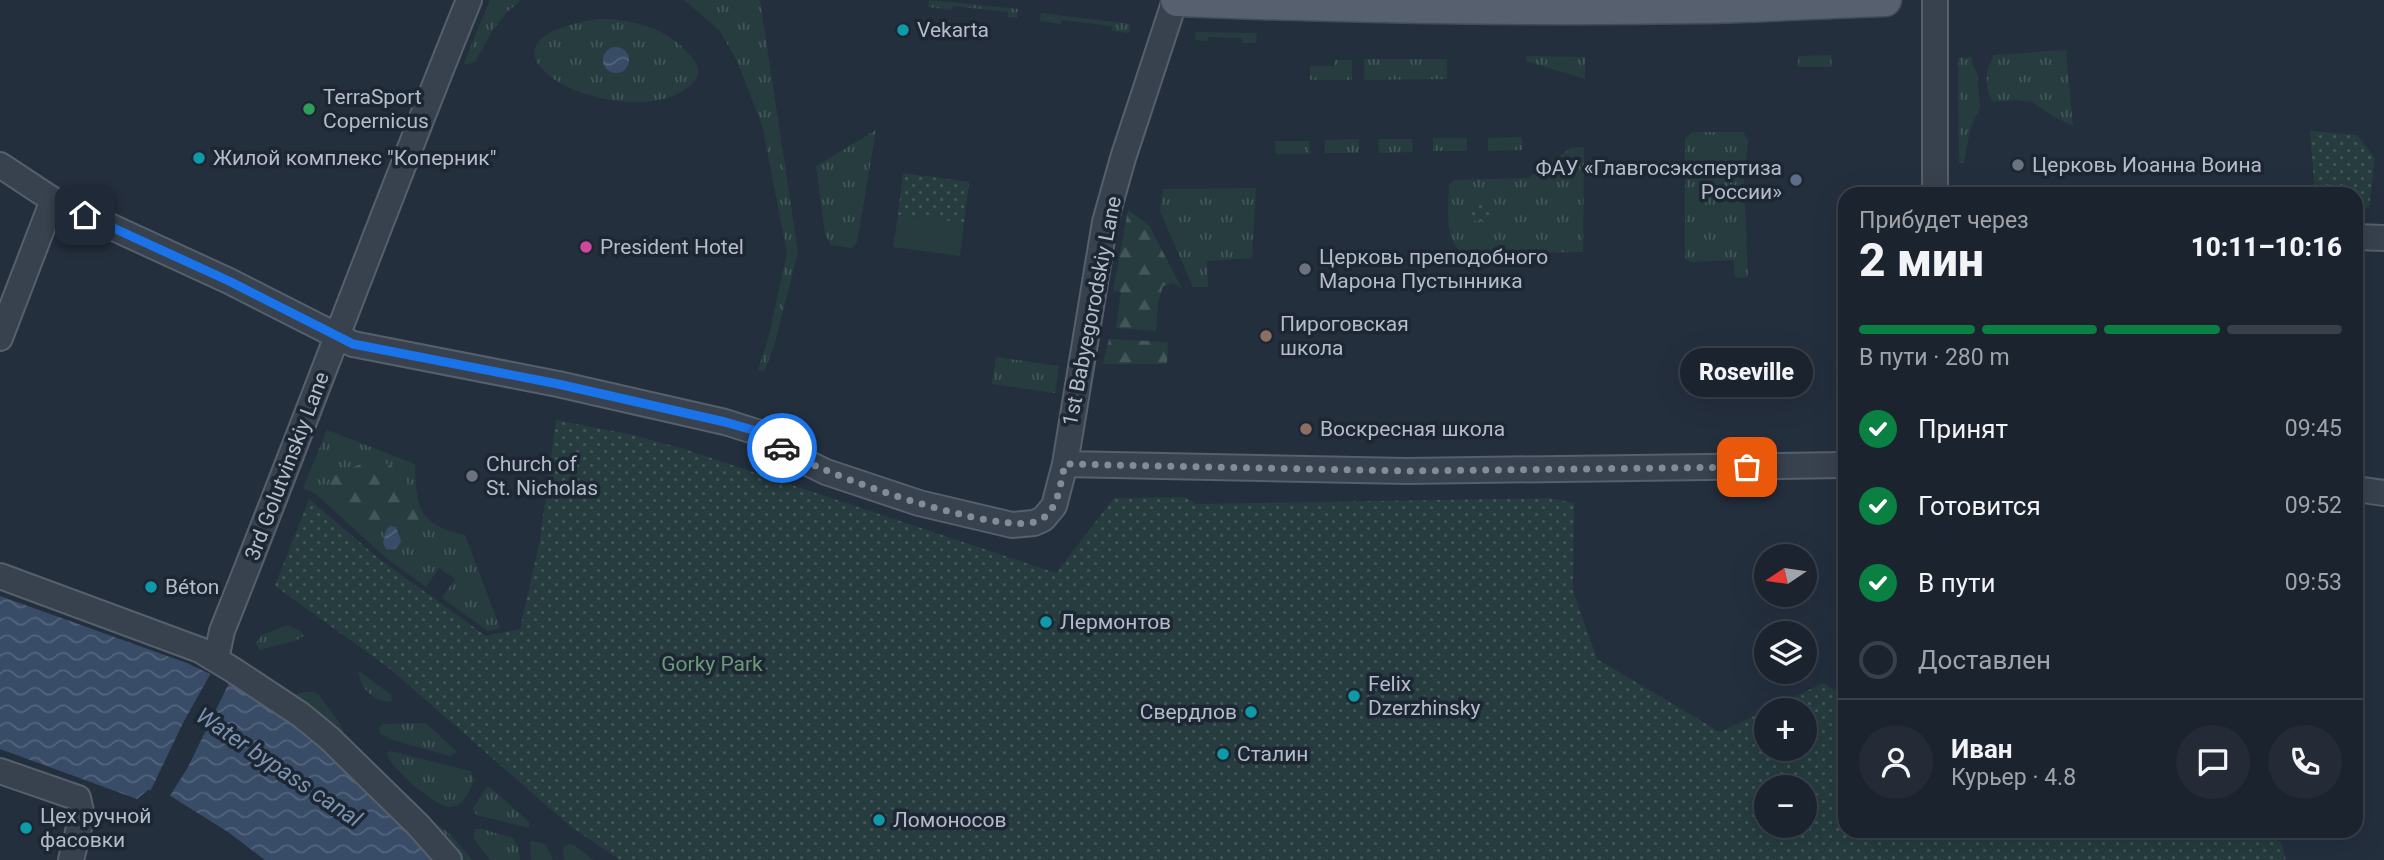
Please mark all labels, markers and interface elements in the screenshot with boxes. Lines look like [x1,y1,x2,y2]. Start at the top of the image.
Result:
place label: Vekarta [917,18,989,42]
marker: Vekarta [895,22,911,38]
place label: TerraSport Copernicus [323,85,429,133]
marker: TerraSport Copernicus [301,101,317,117]
place label: Жилой комплекс "Коперник" [213,146,496,170]
marker: Жилой комплекс "Коперник" [191,150,207,166]
place label: Церковь Иоанна Воина [2032,153,2262,177]
place label: ФАУ «Главгосэкспертиза России» [1535,156,1782,204]
marker: Церковь Иоанна Воина [2010,157,2026,173]
marker: ФАУ «Главгосэкспертиза России» [1788,172,1804,188]
pin [55,185,115,245]
street label: 1st Babyegorodskiy Lane [1058,194,1126,428]
icon: home [66,196,104,234]
text: Прибудет через [1859,207,2029,234]
text: 10:11–10:16 [2191,232,2342,262]
text: 2 мин [1859,233,1984,287]
place label: President Hotel [600,235,744,259]
marker: President Hotel [578,239,594,255]
place label: Церковь преподобного Марона Пустынника [1319,245,1548,293]
marker: Церковь преподобного Марона Пустынника [1297,261,1313,277]
place label: Пироговская школа [1280,312,1409,360]
marker: Пироговская школа [1258,328,1274,344]
text: В пути · 280 m [1859,344,2010,371]
callout: Roseville [1680,348,1814,397]
text: Roseville [1699,359,1794,386]
street label: 3rd Golutvinskiy Lane [240,368,334,564]
icon: check [1859,410,1897,448]
courier [747,413,817,483]
text: Принят [1918,414,2008,444]
text: 09:45 [2285,415,2342,442]
place label: Воскресная школа [1320,417,1505,441]
marker: Воскресная школа [1298,421,1314,437]
icon: car [763,429,801,467]
pin [1717,437,1777,497]
icon: bag [1728,448,1766,486]
place label: Church of St. Nicholas [486,452,598,500]
marker: Church of St. Nicholas [464,468,480,484]
icon: check [1859,487,1897,525]
text: Готовится [1918,491,2041,521]
text: 09:52 [2285,492,2342,519]
north arrow [1754,544,1816,607]
map controls [1754,544,1817,838]
icon: check [1859,564,1897,602]
text: В пути [1918,568,1995,598]
text: 09:53 [2285,569,2342,596]
place label: Béton [165,575,219,599]
marker: Béton [143,579,159,595]
place label: Лермонтов [1060,610,1171,634]
marker: Лермонтов [1038,614,1054,630]
button: layers [1754,621,1817,684]
text: Доставлен [1918,645,2051,675]
park label: Gorky Park [661,652,763,676]
place label: Felix Dzerzhinsky [1368,672,1480,720]
marker: Felix Dzerzhinsky [1346,688,1362,704]
button: + [1754,698,1817,761]
place label: Свердлов [1140,700,1237,724]
water label: Water bypass canal [191,702,367,833]
marker: Свердлов [1243,704,1259,720]
button: person [1859,725,1933,799]
button: chat [2176,725,2250,799]
button: phone [2268,725,2342,799]
text: Иван [1951,734,2013,764]
place label: Сталин [1237,742,1308,766]
marker: Сталин [1215,746,1231,762]
text: Курьер · 4.8 [1951,764,2076,791]
button: − [1754,775,1817,838]
place label: Цех ручной фасовки [40,804,151,852]
place label: Ломоносов [893,808,1006,832]
marker: Ломоносов [871,812,887,828]
marker: Цех ручной фасовки [18,820,34,836]

